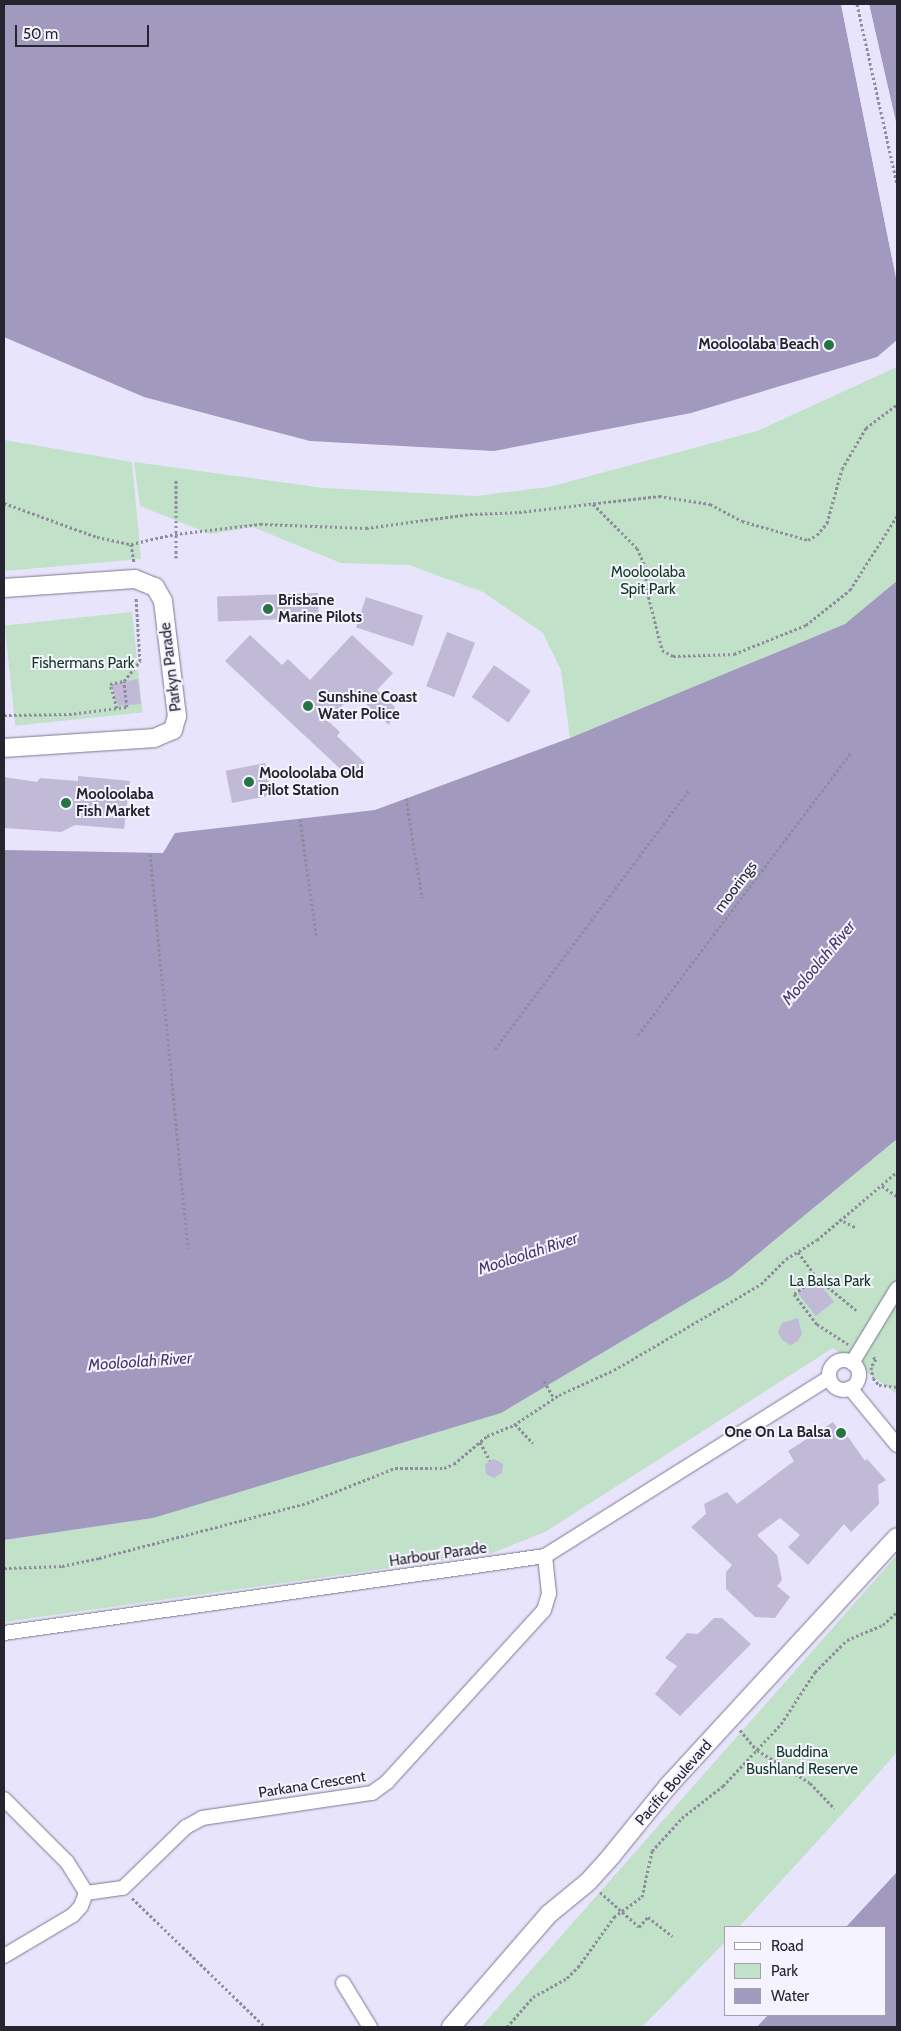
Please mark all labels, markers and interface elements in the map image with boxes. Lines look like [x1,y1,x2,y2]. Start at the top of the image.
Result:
scale bar [18,15,151,47]
text: 50 m [23,25,58,43]
place label: Mooloolaba Beach [698,336,819,354]
marker: Mooloolaba Beach [823,339,835,351]
park label: Mooloolaba Spit Park [611,563,685,598]
place label: Brisbane Marine Pilots [278,591,362,626]
marker: Brisbane Marine Pilots [262,603,274,615]
street label: Parkyn Parade [157,621,185,713]
park label: Fishermans Park [31,655,135,673]
place label: Sunshine Coast Water Police [318,688,417,723]
marker: Sunshine Coast Water Police [302,700,314,712]
place label: Mooloolaba Old Pilot Station [259,764,364,799]
marker: Mooloolaba Old Pilot Station [243,776,255,788]
place label: Mooloolaba Fish Market [76,785,154,820]
marker: Mooloolaba Fish Market [60,797,72,809]
street label: moorings [711,858,761,916]
water label: Mooloolah River [778,917,860,1009]
water label: Mooloolah River [476,1229,580,1279]
park label: La Balsa Park [789,1273,871,1291]
water label: Mooloolah River [88,1349,192,1375]
place label: One On La Balsa [724,1424,831,1442]
marker: One On La Balsa [835,1427,847,1439]
street label: Harbour Parade [388,1539,488,1571]
street label: Pacific Boulevard [632,1737,716,1829]
park label: Buddina Bushland Reserve [746,1743,858,1778]
street label: Parkana Crescent [257,1768,367,1802]
legend [724,1926,886,2016]
text: Road [771,1937,804,1955]
text: Park [771,1962,798,1980]
text: Water [771,1987,809,2005]

